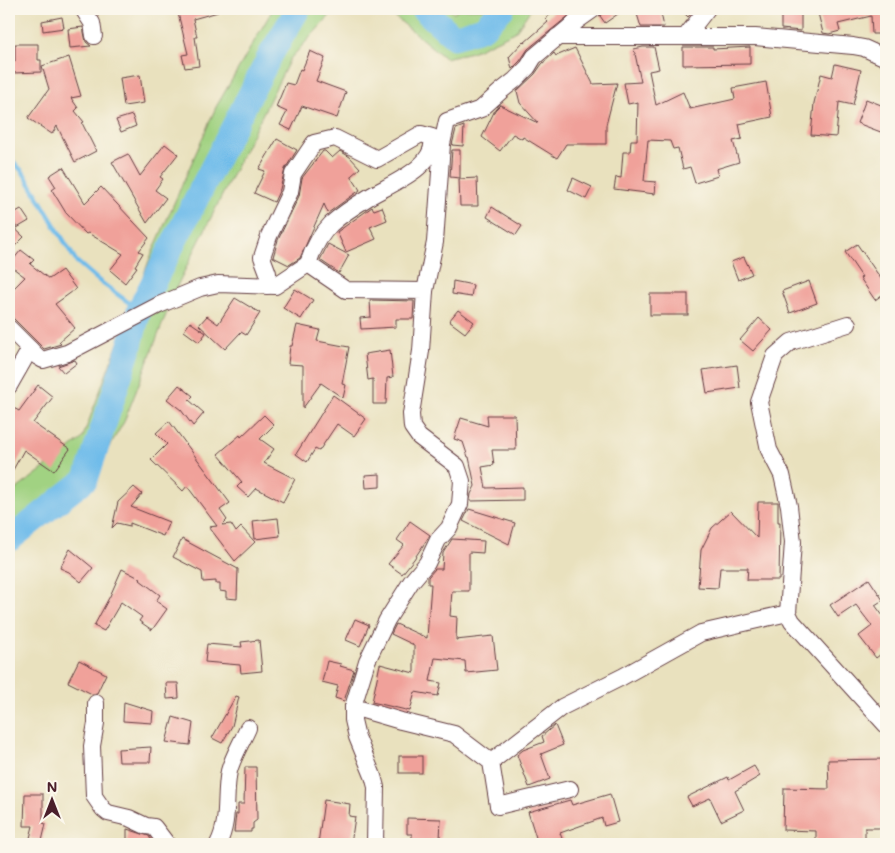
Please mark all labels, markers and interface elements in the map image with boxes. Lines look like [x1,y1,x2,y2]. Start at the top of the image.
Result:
north arrow [28,776,78,826]
text: N [47,777,57,796]

